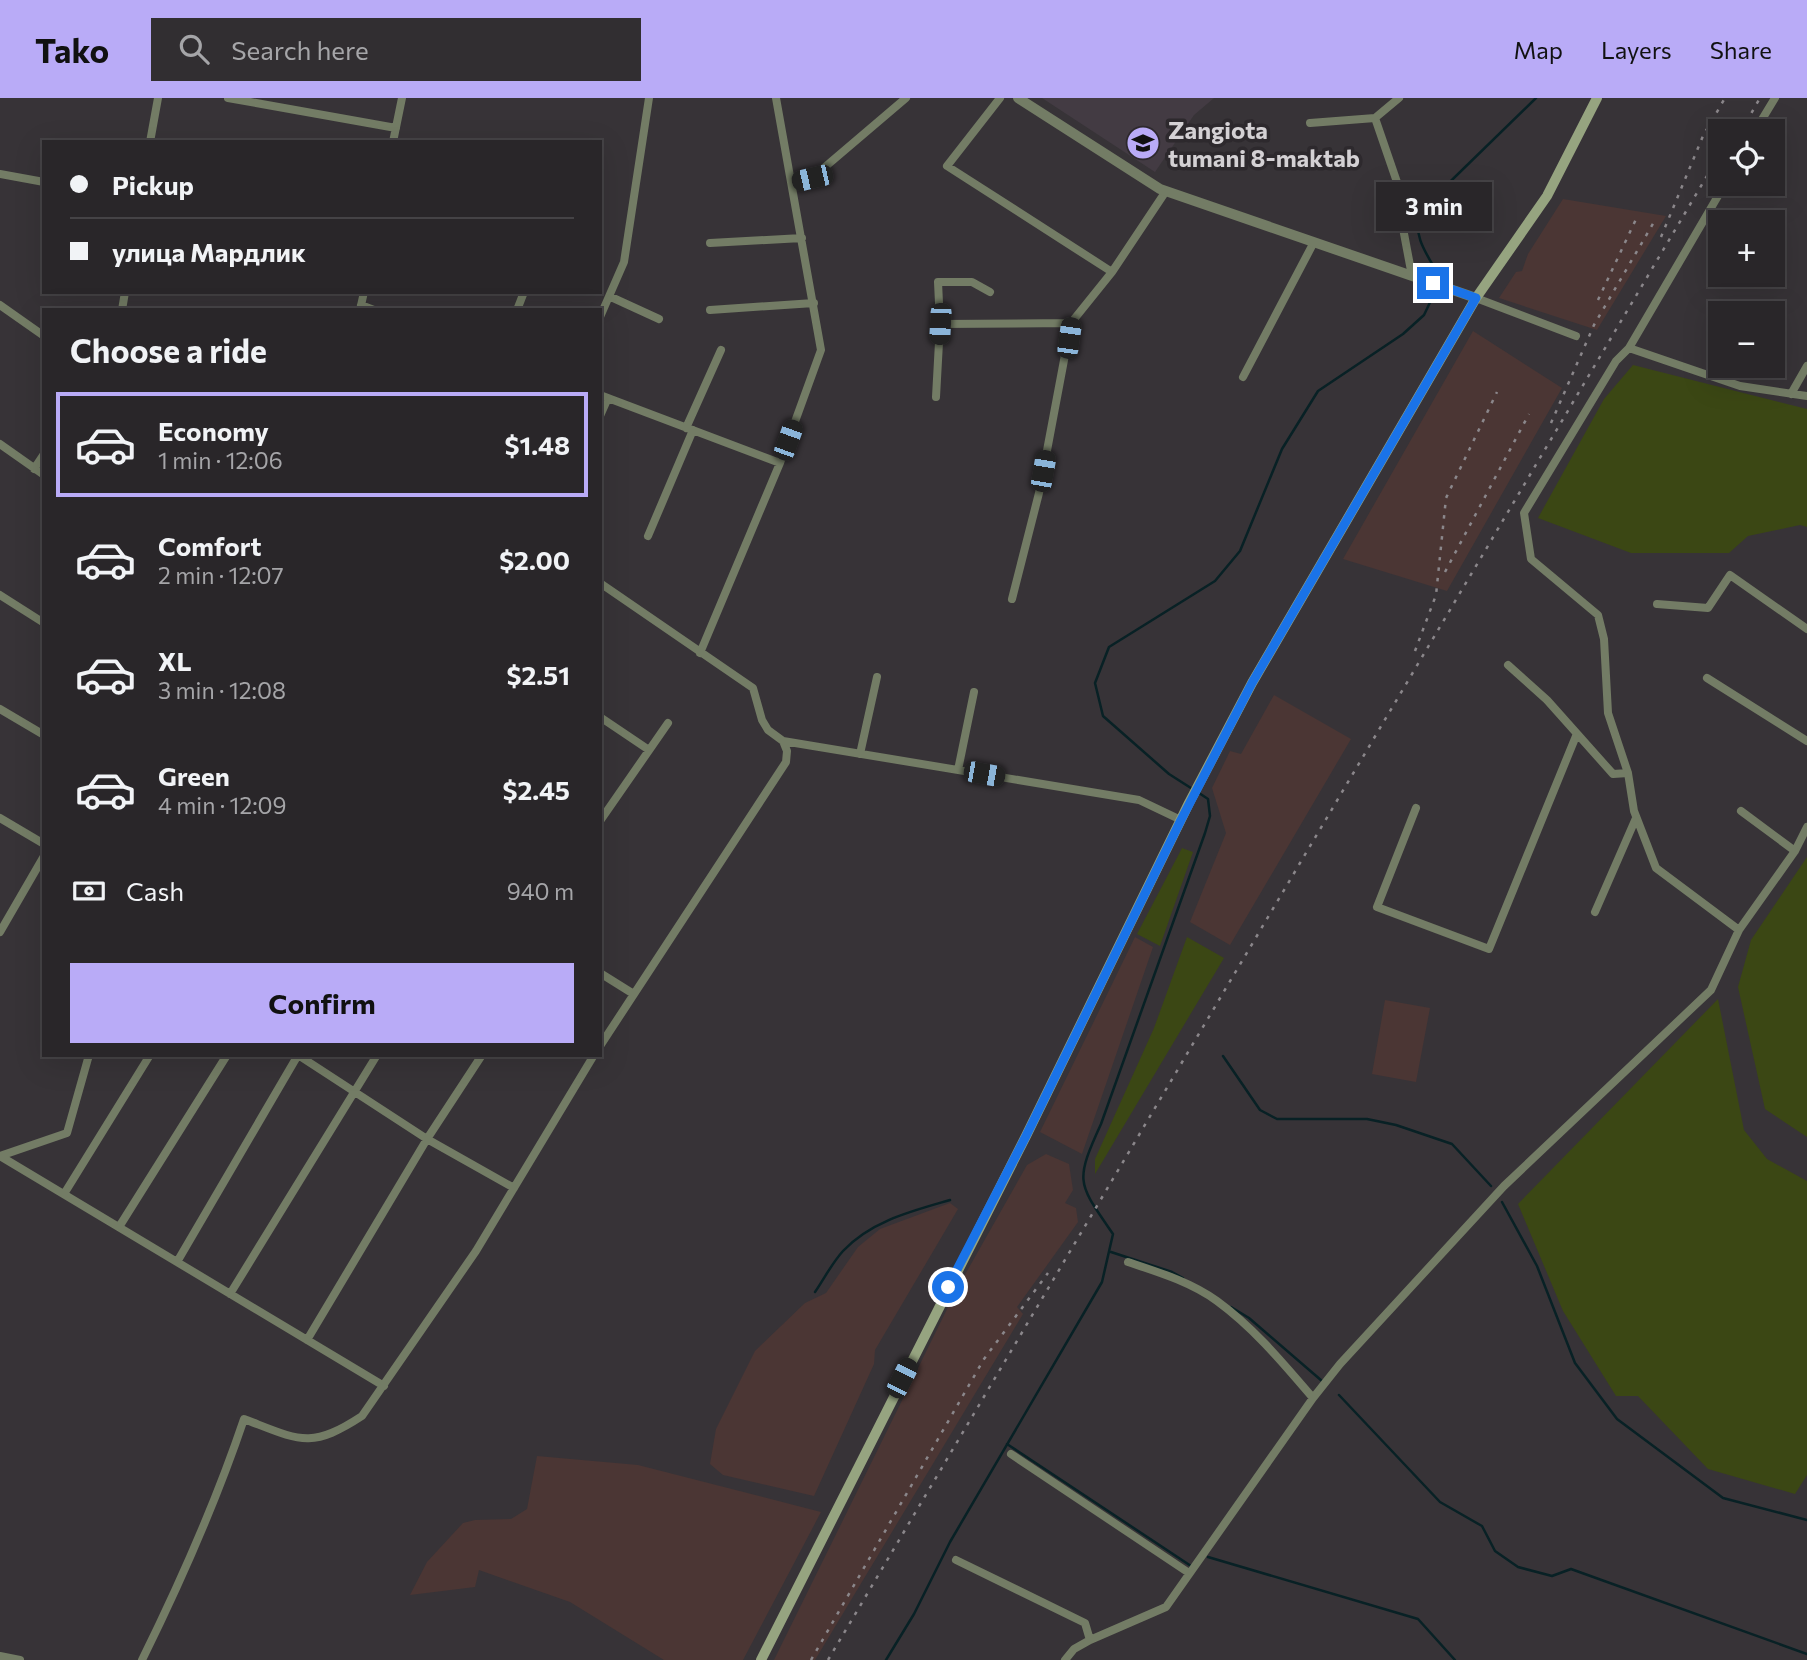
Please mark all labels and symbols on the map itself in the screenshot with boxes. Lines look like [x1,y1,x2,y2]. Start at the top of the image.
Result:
place label: Zangiota tumani 8-maktab [1168,115,1360,172]
school or university icon: Zangiota tumani 8-maktab [1124,124,1162,162]
car [790,163,835,193]
callout: 3 min [1375,181,1491,230]
route end [1417,267,1449,299]
car [929,302,952,346]
car [1056,316,1083,360]
car [771,417,806,463]
car [1030,448,1057,494]
car [962,760,1007,788]
route start [932,1271,964,1303]
car [884,1355,921,1401]

